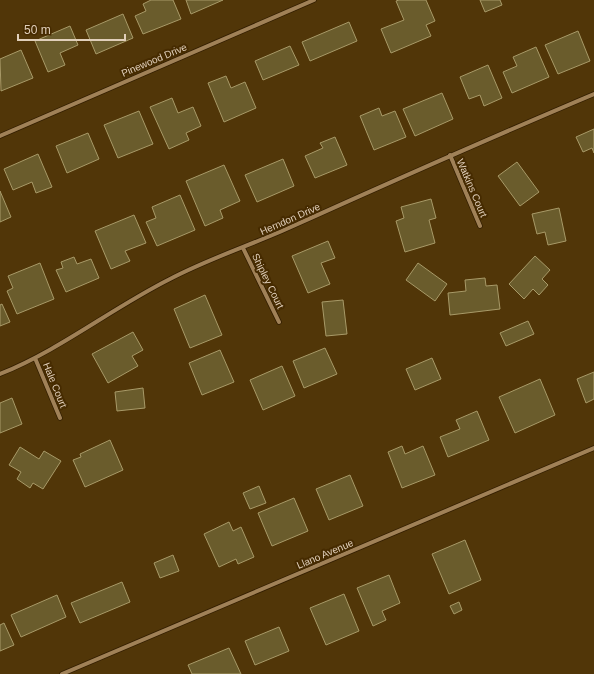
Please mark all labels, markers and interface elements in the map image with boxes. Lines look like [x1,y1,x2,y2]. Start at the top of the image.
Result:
scale bar [18,16,125,42]
text: 50 m [24,23,51,37]
street label: Pinewood Drive [120,41,189,79]
street label: Watkins Court [455,157,489,219]
street label: Herndon Drive [258,201,322,237]
street label: Shipley Court [250,252,286,311]
street label: Hale Court [41,361,69,409]
street label: Llano Avenue [295,537,355,571]

